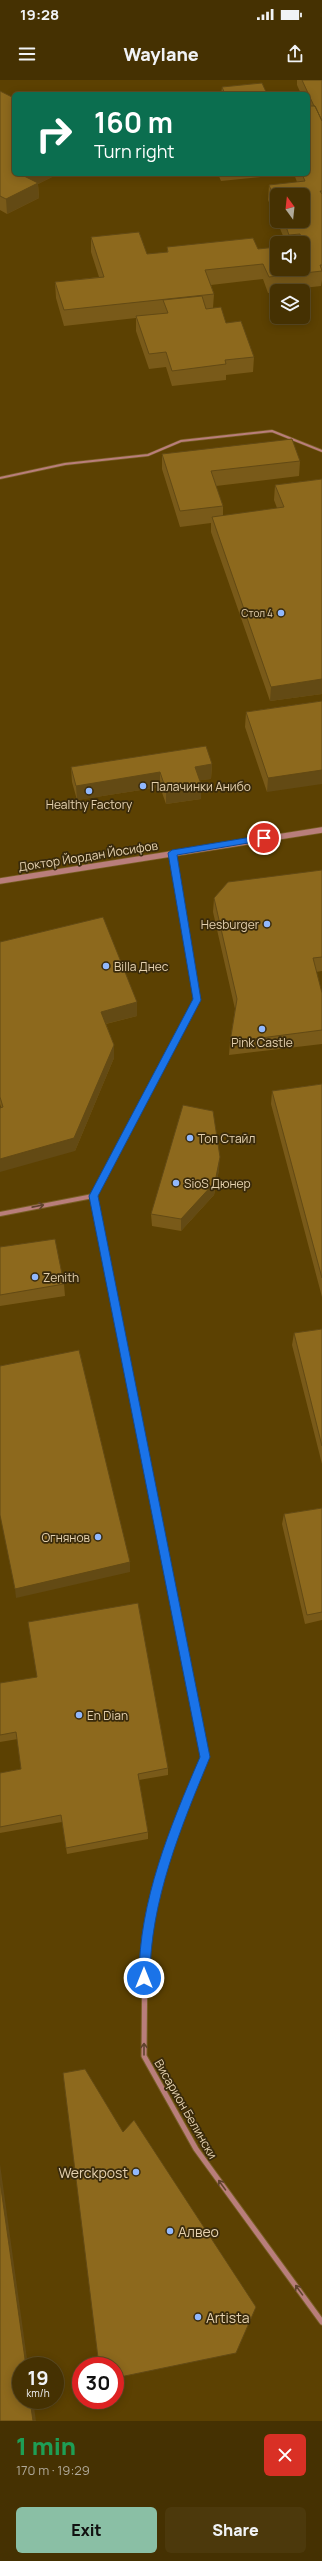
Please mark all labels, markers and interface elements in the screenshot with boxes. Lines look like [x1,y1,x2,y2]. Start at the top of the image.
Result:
text: 19:28 [20,4,59,25]
text: Waylane [123,42,199,66]
icon: menu [16,43,38,65]
icon: share [284,43,306,65]
text: 160 m [94,103,173,141]
icon: right [28,108,80,160]
text: Turn right [94,139,175,163]
north arrow [270,188,310,228]
map controls [270,188,310,324]
button: sound [270,236,310,276]
button: layers [270,284,310,324]
place label: Стол 4 [241,606,273,620]
marker: Стол 4 [276,608,286,618]
place label: Палачинки Анибо [151,778,251,795]
marker: Палачинки Анибо [138,781,148,791]
marker: Healthy Factory [84,786,94,796]
place label: Healthy Factory [46,796,133,813]
pin [247,821,281,855]
icon: arrive [253,827,275,849]
street label: Доктор Йордан Йосифов [17,836,160,875]
place label: Hesburger [201,916,260,933]
marker: Hesburger [262,919,272,929]
place label: Billa Днес [114,958,169,975]
marker: Billa Днес [101,961,111,971]
marker: Pink Castle [257,1024,267,1034]
place label: Pink Castle [231,1034,293,1051]
place label: Топ Стайл [198,1130,255,1147]
marker: Топ Стайл [185,1133,195,1143]
place label: SioS Дюнер [184,1175,251,1192]
marker: SioS Дюнер [171,1178,181,1188]
one-way arrow [31,1202,44,1210]
place label: Zenith [43,1269,79,1286]
marker: Zenith [30,1272,40,1282]
place label: Огнянов [41,1529,91,1546]
marker: Огнянов [93,1532,103,1542]
place label: En Dian [87,1707,128,1724]
marker: En Dian [74,1710,84,1720]
position arrow [123,1957,165,1999]
one-way arrow [140,2043,148,2056]
street label: Висарион Белински [151,2056,221,2162]
place label: Werckpost [59,2163,128,2182]
marker: Werckpost [131,2167,141,2177]
one-way arrow [218,2180,226,2191]
place label: Алвео [178,2222,219,2241]
marker: Алвео [165,2226,175,2236]
one-way arrow [295,2285,303,2296]
place label: Artista [206,2308,250,2327]
marker: Artista [193,2312,203,2322]
speed limit sign: 30 [72,2357,124,2409]
text: 19 [27,2364,49,2391]
text: km/h [26,2386,50,2400]
text: 1 min [16,2429,76,2462]
button: close [264,2434,306,2476]
text: 170 m · 19:29 [16,2461,90,2479]
button: Exit [16,2507,157,2553]
button: Share [165,2507,306,2553]

